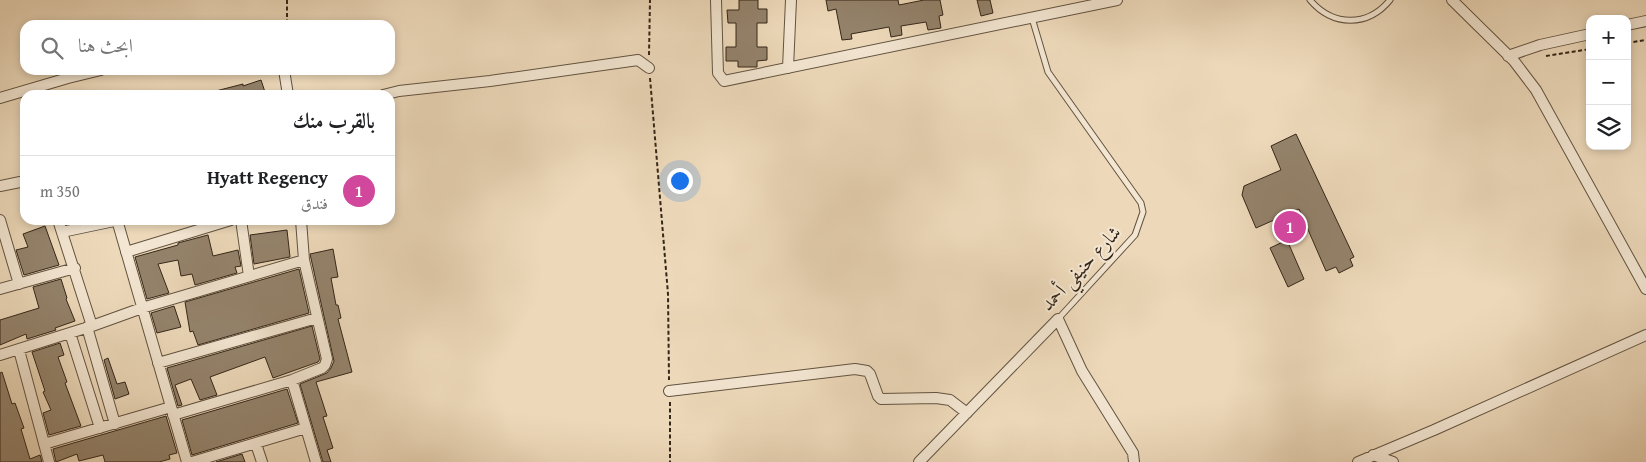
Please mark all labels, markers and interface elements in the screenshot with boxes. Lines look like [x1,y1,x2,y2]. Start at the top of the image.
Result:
map controls [1586,15,1631,150]
button: + [1586,15,1631,60]
search box [20,20,395,75]
text: ابحث هنا [78,31,133,59]
icon: search [38,34,66,62]
button: − [1586,60,1631,105]
text: بالقرب منك [293,105,375,136]
button: layers [1586,105,1631,150]
text: Hyatt Regency [207,163,328,191]
your location [667,168,693,194]
text: 350 m [40,179,80,203]
text: 1 [355,179,363,203]
text: فندق [301,191,328,215]
pin: 1 [1274,208,1306,246]
street label: شارع حنيفي أحمد [1033,219,1131,320]

